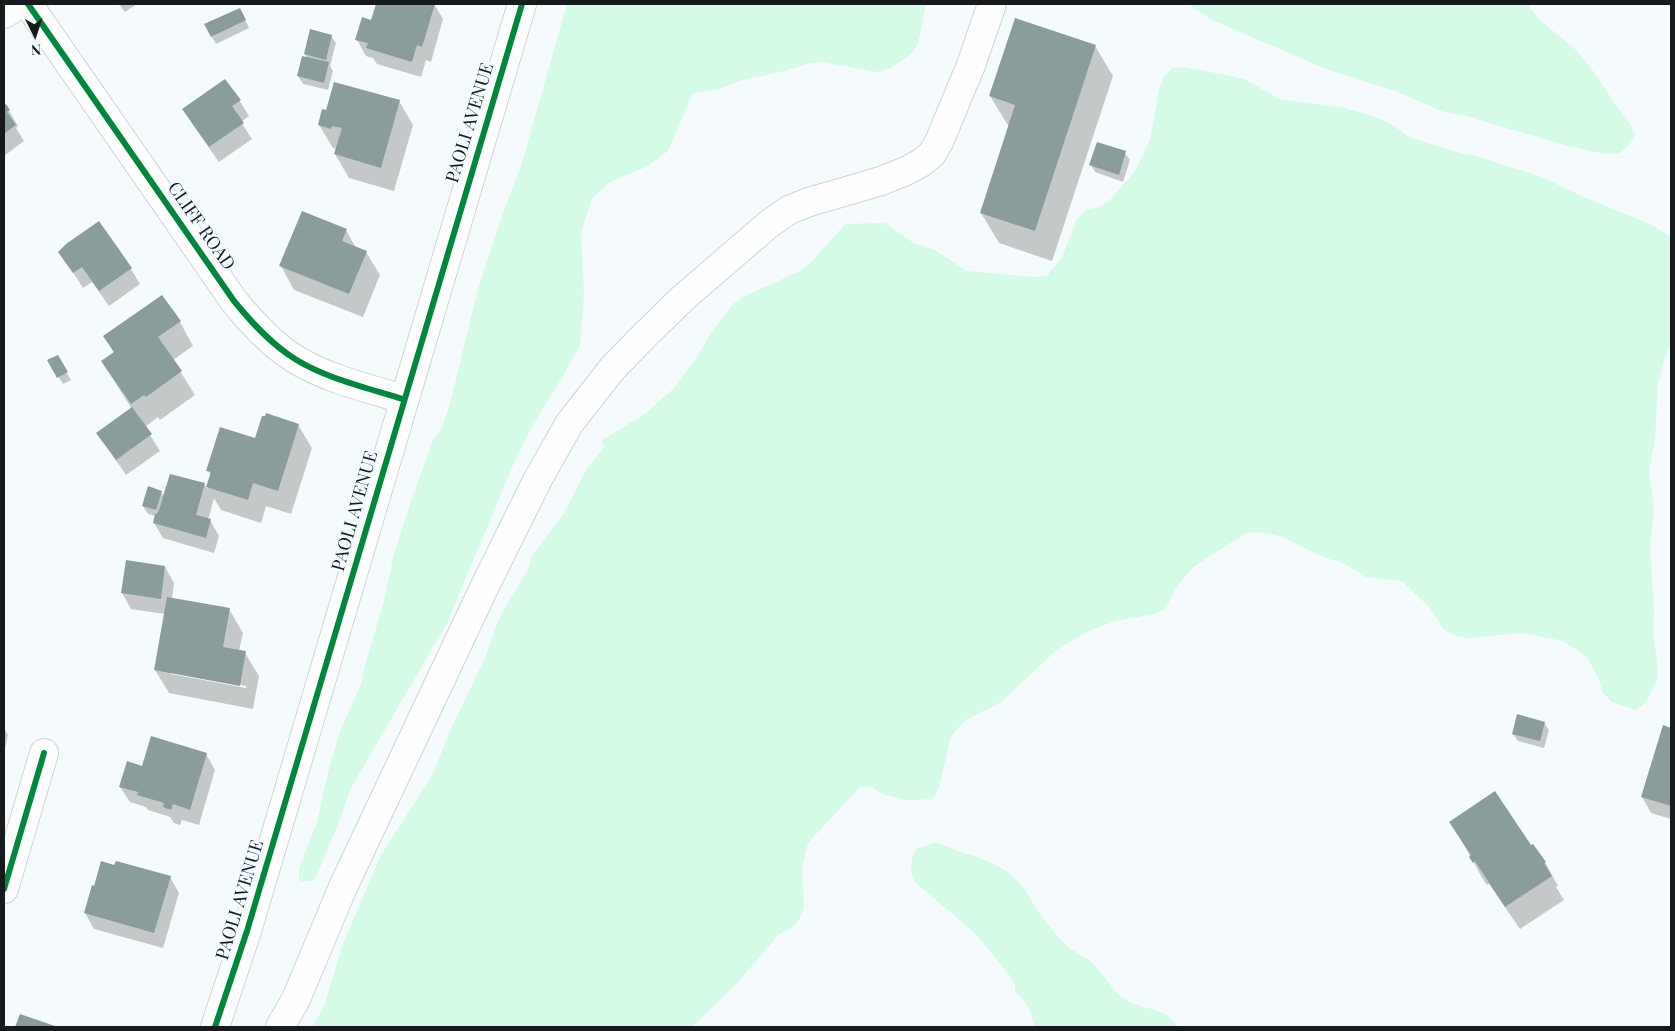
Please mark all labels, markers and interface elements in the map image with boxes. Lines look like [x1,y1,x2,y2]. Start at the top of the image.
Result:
north arrow [10,10,60,60]
text: N [30,41,42,60]
street label: PAOLI AVENUE [442,61,498,185]
street label: CLIFF ROAD [163,178,239,274]
street label: PAOLI AVENUE [328,448,382,574]
street label: PAOLI AVENUE [212,838,268,962]

